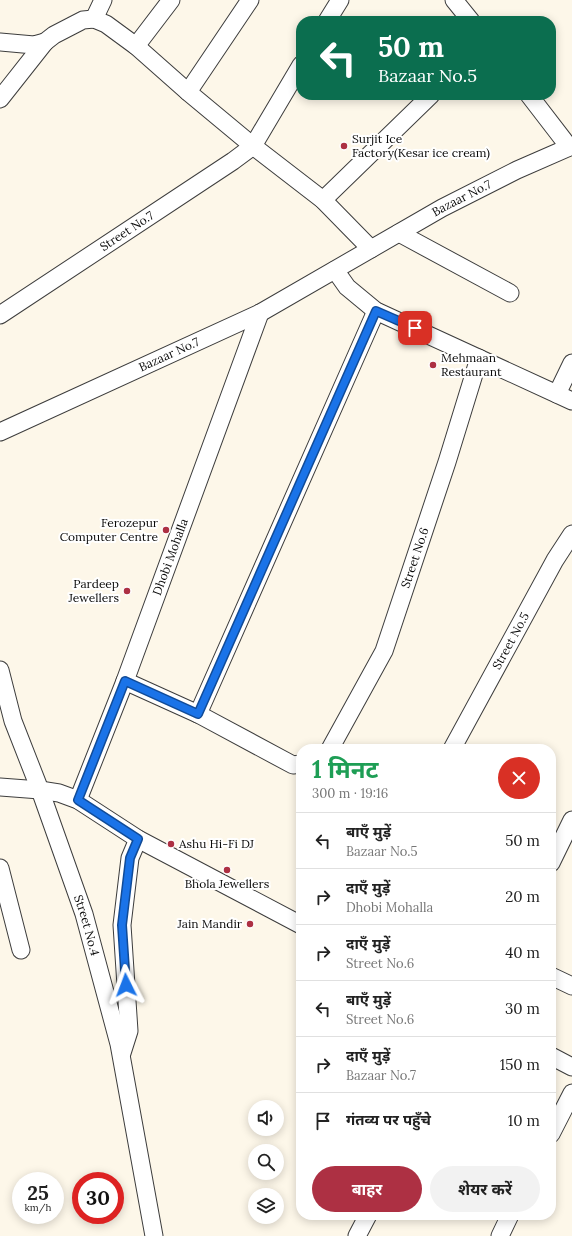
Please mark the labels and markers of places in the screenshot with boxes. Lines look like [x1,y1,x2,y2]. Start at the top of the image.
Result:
place label: Surjit Ice Factory(Kesar ice cream) [352,131,490,161]
marker: Surjit Ice Factory(Kesar ice cream) [339,141,349,151]
pin [398,311,432,345]
place label: Mehmaan Restaurant [441,350,502,379]
marker: Mehmaan Restaurant [428,360,438,370]
place label: Ferozepur Computer Centre [60,515,159,544]
marker: Ferozepur Computer Centre [161,525,171,535]
place label: Pardeep Jewellers [67,576,119,605]
marker: Pardeep Jewellers [122,586,132,596]
place label: Ashu Hi-Fi DJ [178,836,255,851]
marker: Ashu Hi-Fi DJ [166,839,176,849]
marker: Bhola Jewellers [222,865,232,875]
place label: Bhola Jewellers [185,876,270,891]
place label: Jain Mandir [176,916,243,931]
marker: Jain Mandir [245,919,255,929]

